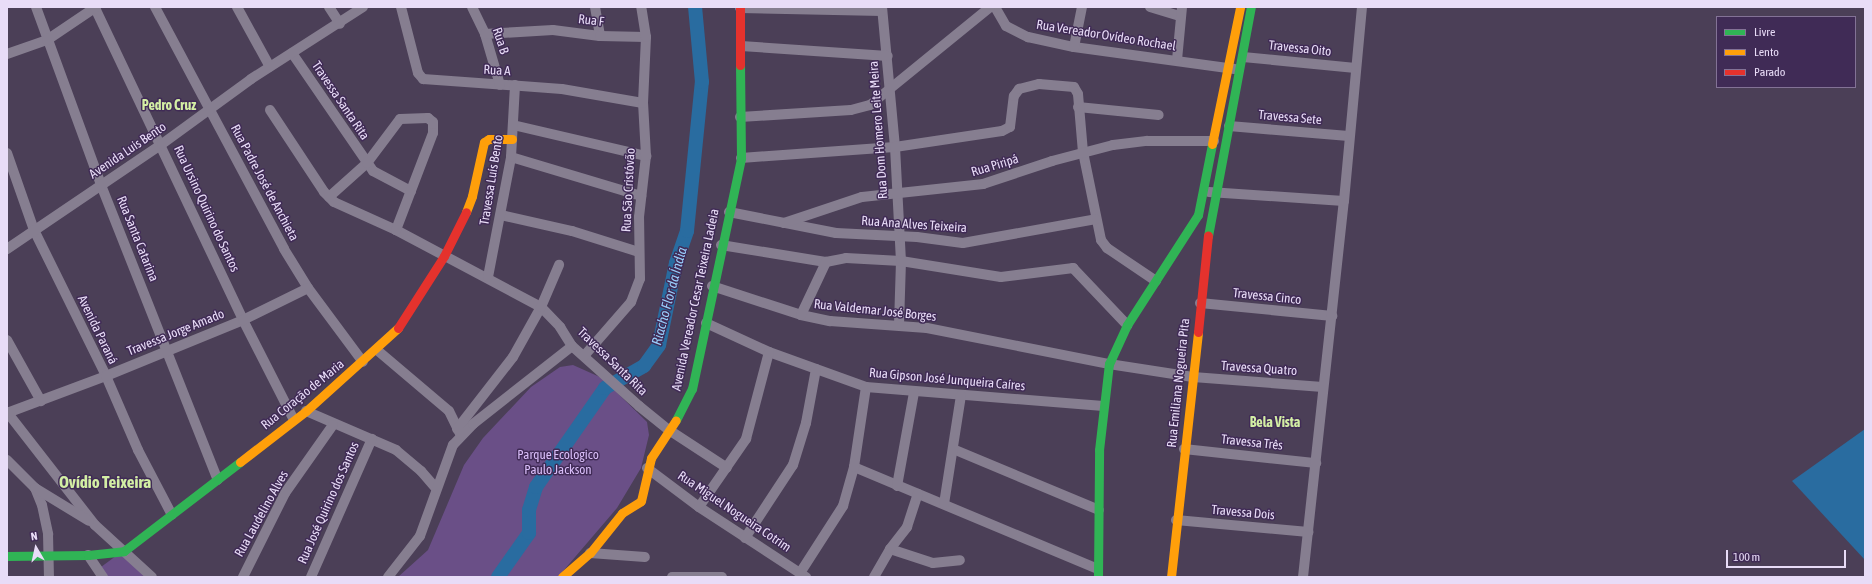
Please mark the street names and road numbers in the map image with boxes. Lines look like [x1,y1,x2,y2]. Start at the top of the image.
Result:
street label: Rua F [577,12,605,30]
street label: Rua Vereador Ovídeo Rochael [1035,17,1177,55]
street label: Rua B [488,26,512,56]
street label: Travessa Oito [1268,38,1332,60]
street label: Travessa Santa Rita [308,59,372,143]
street label: Rua Dom Homero Leite Meira [866,61,892,199]
street label: Rua A [483,63,511,79]
street label: Travessa Sete [1258,107,1322,129]
street label: Avenida Luis Bento [87,119,169,183]
street label: Rua Padre José de Anchieta [227,122,301,244]
street label: Travessa Luís Bento [477,134,507,226]
street label: Rua Ursino Quirino do Santos [170,143,242,275]
street label: Rua São Cristóvão [619,148,639,232]
street label: Rua Piripá [969,151,1021,181]
street label: Rua Santa Catarina [113,194,161,284]
street label: Avenida Vereador Cesar Teixeira Ladeia [669,208,723,392]
street label: Rua Ana Alves Teixeira [861,214,967,236]
street label: Travessa Cinco [1232,286,1302,308]
street label: Avenida Paraná [74,293,120,367]
street label: Rua Valdemar José Borges [813,297,937,325]
street label: Travessa Jorge Amado [125,306,227,360]
street label: Rua Emiliana Nogueira Pita [1164,318,1194,448]
street label: Travessa Santa Rita [574,325,650,399]
street label: Rua Coração de Maria [258,357,348,433]
street label: Travessa Quatro [1220,359,1298,379]
street label: Rua Gipson José Junqueira Caíres [868,365,1026,395]
street label: Travessa Três [1220,432,1284,454]
street label: Rua José Quirino dos Santos [295,440,363,566]
street label: Rua Laudelino Alves [232,468,292,560]
street label: Rua Miguel Nogueira Cotrim [674,468,794,556]
street label: Travessa Dois [1211,502,1275,524]

